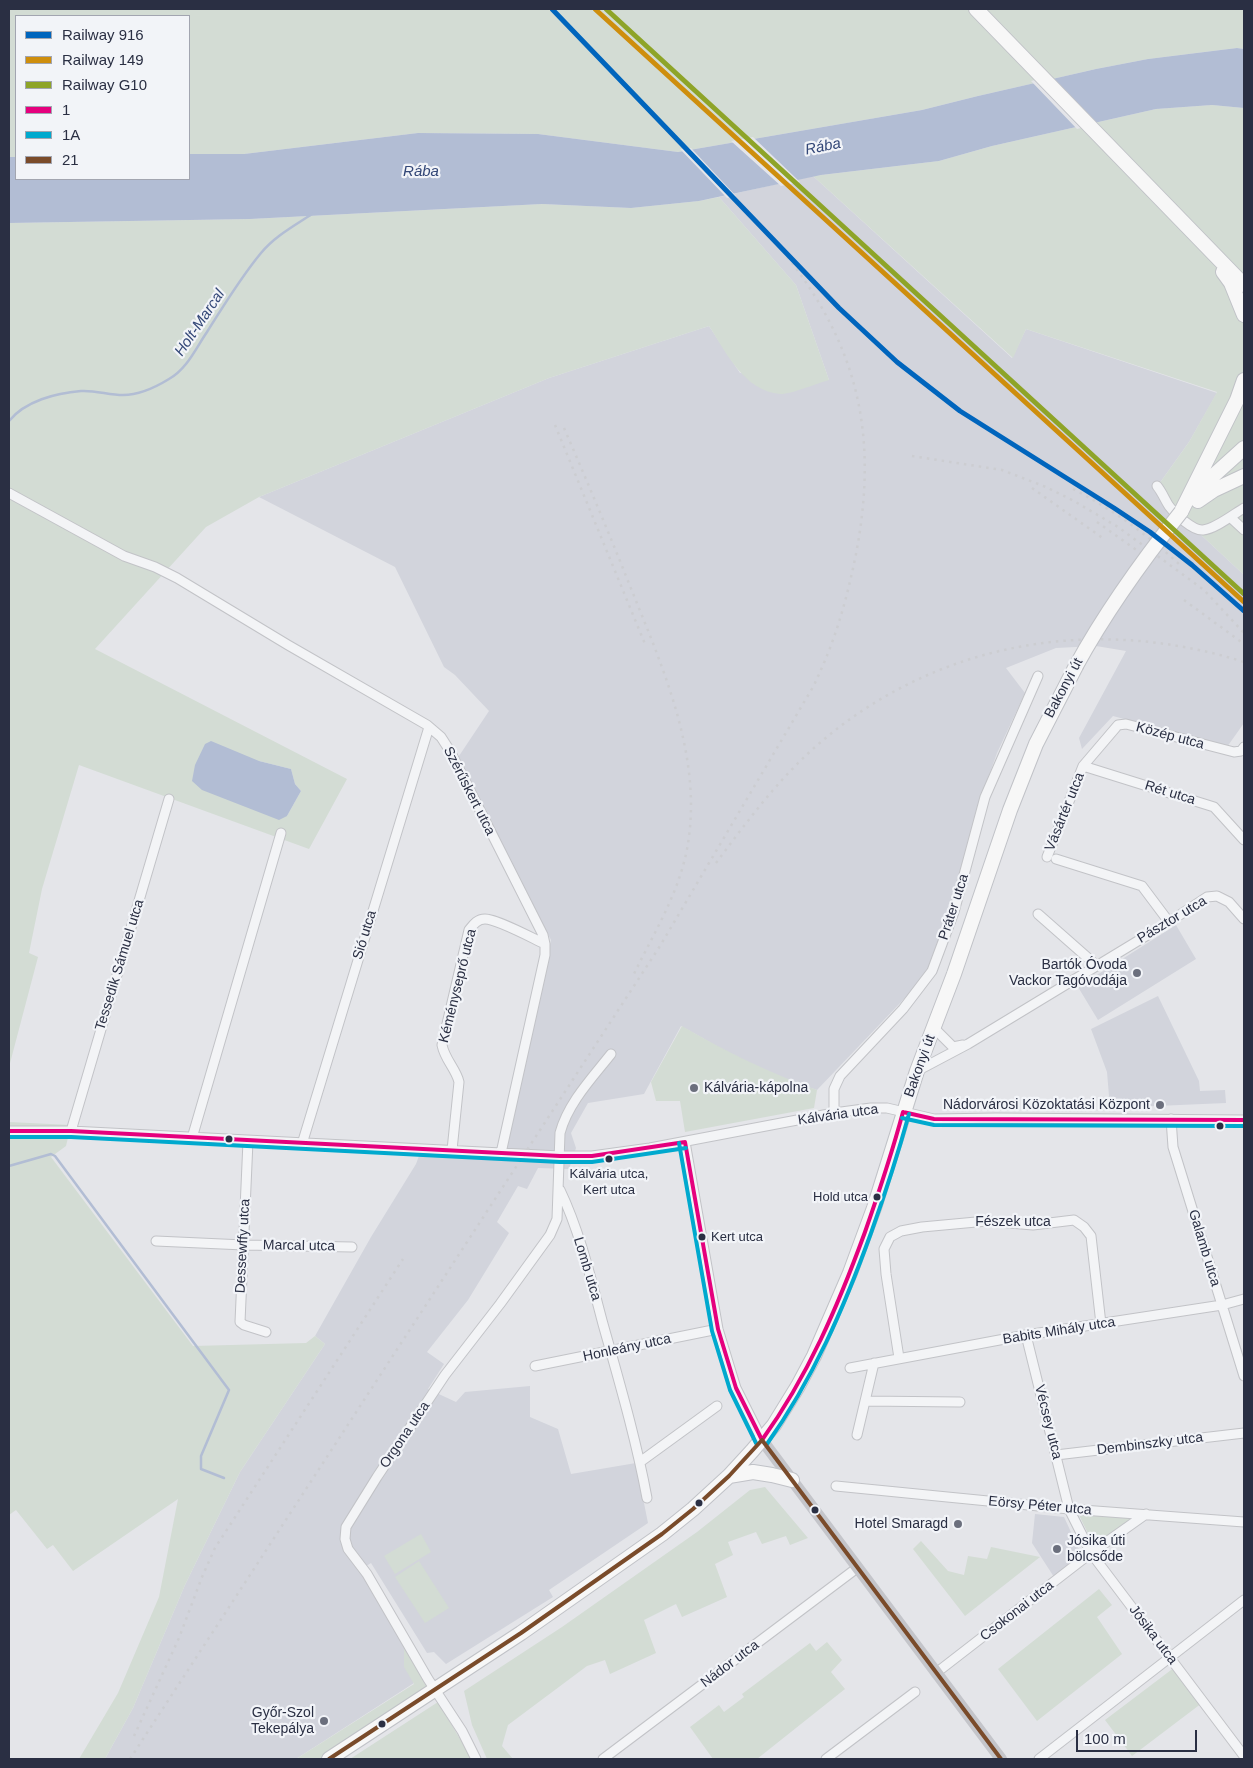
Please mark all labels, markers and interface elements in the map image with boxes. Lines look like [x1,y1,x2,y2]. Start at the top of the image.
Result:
legend [15,15,190,180]
text: Railway 916 [62,26,144,43]
text: Railway 149 [62,51,144,68]
text: Railway G10 [62,76,147,93]
text: 1 [62,101,70,118]
text: 1A [62,126,80,143]
water label: Rába [804,135,842,159]
text: 21 [62,151,79,168]
water label: Rába [403,163,439,181]
water label: Holt-Marcal [171,286,229,360]
street label: Bakonyi út [1041,655,1087,721]
street label: Közép utca [1134,719,1206,753]
street label: Szérűskert utca [439,744,499,838]
street label: Vásártér utca [1042,770,1088,854]
street label: Rét utca [1143,777,1197,809]
street label: Práter utca [935,872,973,942]
street label: Pásztor utca [1134,893,1210,947]
street label: Tessedik Sámuel utca [92,897,148,1033]
street label: Sió utca [350,908,380,962]
street label: Kéményseprő utca [436,927,480,1045]
place label: Bartók Óvoda Vackor Tagóvodája [1009,957,1127,990]
marker: Bartók Óvoda Vackor Tagóvodája [1131,967,1143,979]
street label: Bakonyi út [901,1032,939,1100]
place label: Kálvária-kápolna [704,1080,808,1096]
marker: Kálvária-kápolna [688,1082,700,1094]
place label: Nádorvárosi Közoktatási Központ [943,1097,1150,1113]
marker: Nádorvárosi Közoktatási Központ [1154,1099,1166,1111]
street label: Kálvária utca [797,1101,879,1129]
unlabelled marker [1215,1121,1225,1131]
unlabelled marker [224,1134,234,1144]
marker: Kálvária utca, Kert utca [604,1154,614,1164]
place label: Kálvária utca, Kert utca [570,1166,648,1197]
place label: Hold utca [813,1189,868,1205]
marker: Hold utca [872,1192,882,1202]
street label: Dessewffy utca [232,1198,254,1294]
street label: Galamb utca [1184,1208,1224,1288]
street label: Fészek utca [975,1214,1051,1230]
place label: Kert utca [711,1229,763,1245]
marker: Kert utca [697,1232,707,1242]
street label: Lomb utca [569,1235,605,1303]
street label: Marcal utca [263,1237,335,1255]
street label: Babits Mihály utca [1002,1314,1116,1348]
street label: Honleány utca [581,1330,673,1366]
street label: Vécsey utca [1031,1383,1065,1461]
street label: Orgona utca [376,1398,434,1472]
street label: Dembinszky utca [1096,1429,1204,1459]
street label: Eörsy Péter utca [988,1493,1092,1519]
unlabelled marker [694,1498,704,1508]
unlabelled marker [810,1505,820,1515]
place label: Hotel Smaragd [855,1516,948,1532]
marker: Hotel Smaragd [952,1518,964,1530]
place label: Jósika úti bölcsőde [1067,1533,1125,1565]
marker: Jósika úti bölcsőde [1051,1543,1063,1555]
street label: Csokonai utca [977,1577,1057,1645]
street label: Jósika utca [1125,1602,1181,1668]
street label: Nádor utca [698,1637,762,1691]
place label: Győr-Szol Tekepálya [251,1705,314,1738]
marker: Győr-Szol Tekepálya [318,1715,330,1727]
unlabelled marker [377,1719,387,1729]
scale bar [1078,1720,1199,1752]
text: 100 m [1084,1730,1126,1747]

